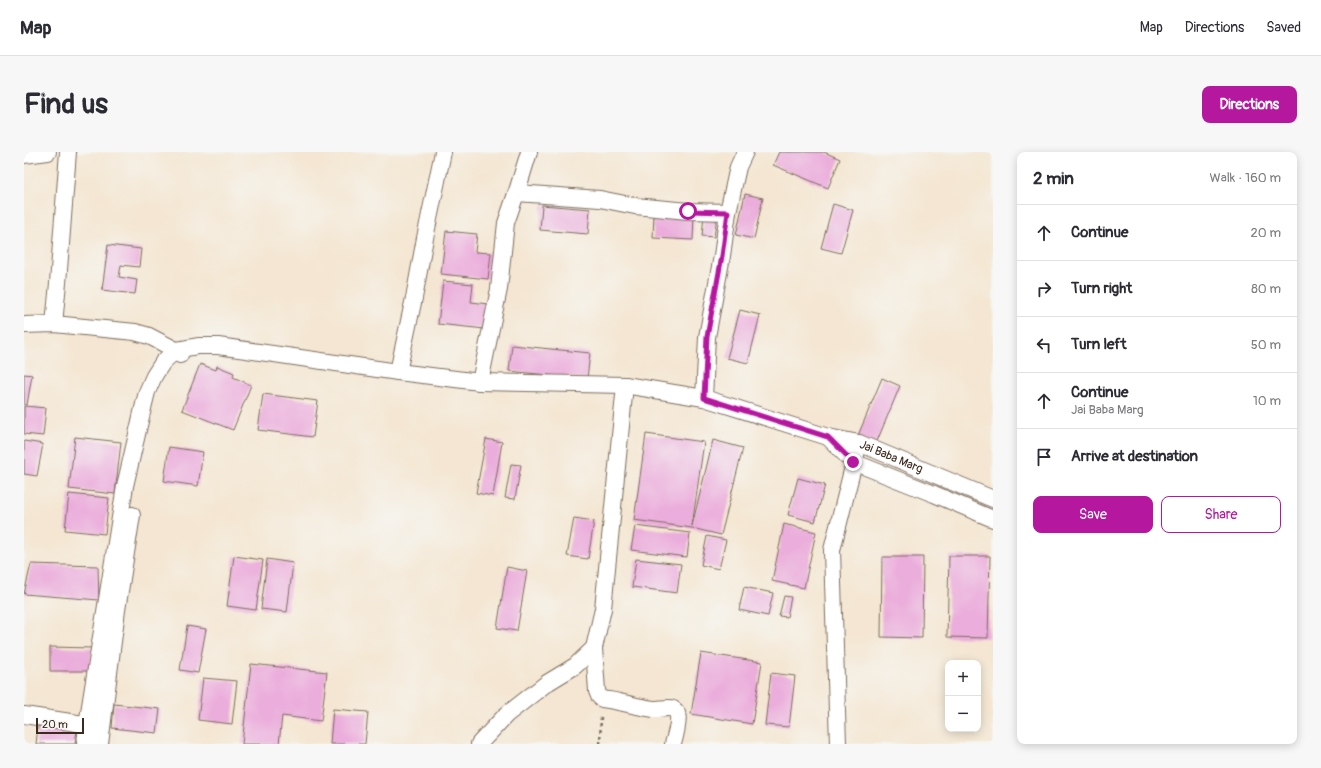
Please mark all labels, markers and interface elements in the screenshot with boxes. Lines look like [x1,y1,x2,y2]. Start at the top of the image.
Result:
text: Map [20,16,51,40]
text: Map [1140,19,1163,36]
text: Directions [1185,19,1244,36]
text: Saved [1266,19,1301,36]
button: Directions [1202,86,1297,123]
text: Find us [24,87,108,122]
text: 2 min [1033,168,1074,189]
text: Walk · 160 m [1210,170,1281,186]
route start [679,202,697,220]
icon: ahead [1033,222,1055,244]
text: Continue [1071,223,1129,242]
text: 20 m [1250,225,1281,241]
icon: right [1033,278,1055,300]
text: Turn right [1071,279,1132,298]
text: 80 m [1251,281,1281,297]
icon: left [1033,334,1055,356]
text: Turn left [1071,335,1127,354]
text: 50 m [1251,337,1281,353]
text: Continue [1071,383,1129,402]
icon: ahead [1033,390,1055,412]
text: 10 m [1253,393,1281,409]
text: Jai Baba Marg [1071,402,1144,418]
street label: Jai Baba Marg [857,437,925,476]
icon: arrive [1033,446,1055,468]
text: Arrive at destination [1071,447,1198,466]
route end [844,453,862,471]
button: Save [1033,496,1153,533]
button: Share [1161,496,1281,533]
map controls [945,660,981,732]
button: + [945,660,981,696]
button: − [945,696,981,732]
scale bar [36,716,84,735]
text: 20 m [42,718,68,731]

